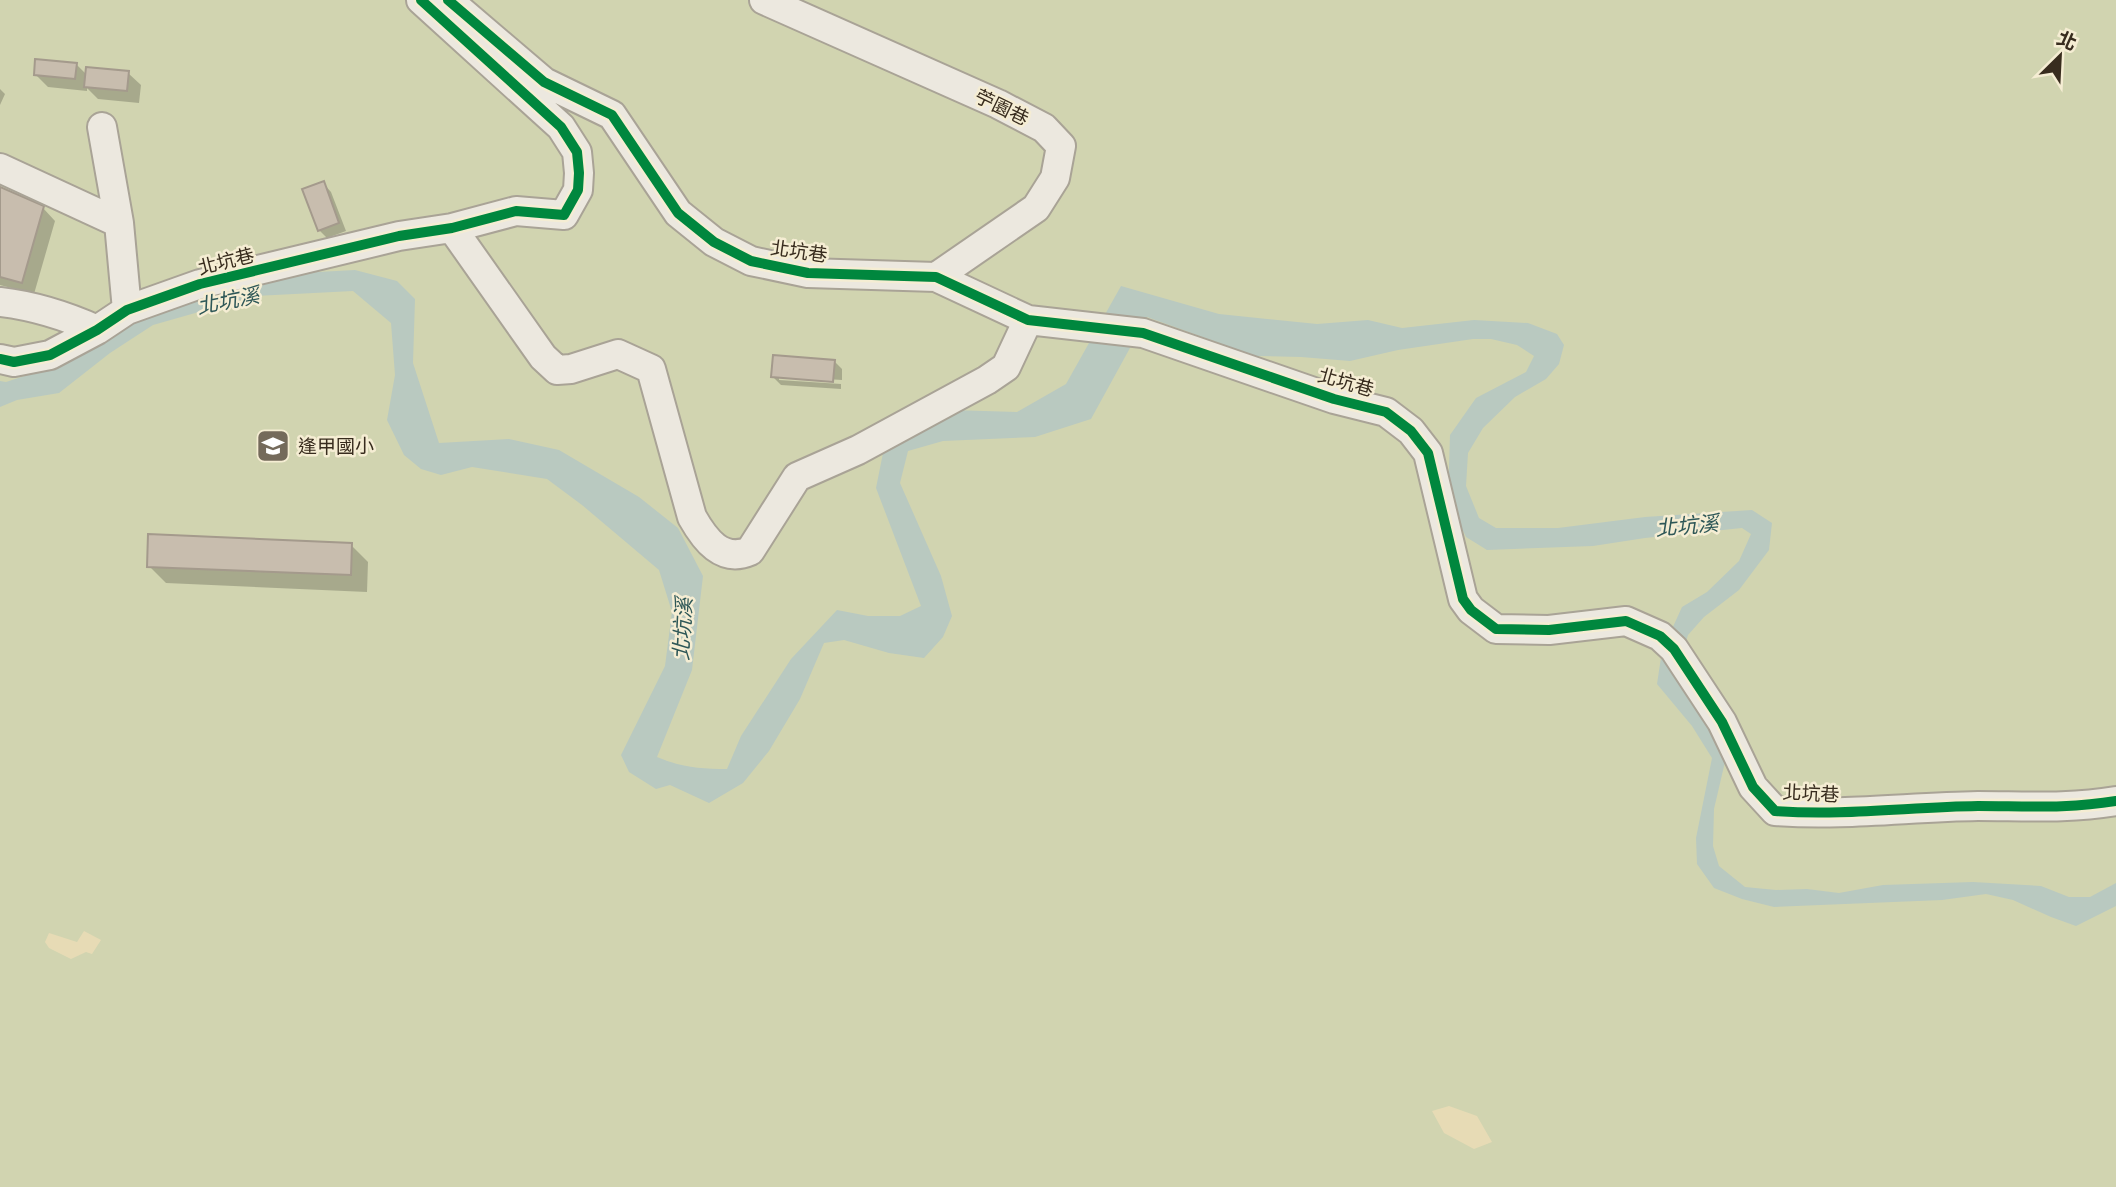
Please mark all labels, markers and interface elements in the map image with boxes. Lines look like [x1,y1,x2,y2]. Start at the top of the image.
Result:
north arrow [2025,21,2095,91]
text: 北 [2053,25,2081,55]
street label: 苧園巷 [971,83,1033,130]
street label: 北坑巷 [769,234,829,267]
street label: 北坑巷 [195,241,257,280]
water label: 北坑溪 [194,280,264,320]
street label: 北坑巷 [1315,362,1377,401]
school or university icon: 逢甲國小 [254,427,292,465]
place label: 逢甲國小 [298,433,374,458]
water label: 北坑溪 [1654,508,1723,542]
water label: 北坑溪 [666,594,698,661]
street label: 北坑巷 [1782,779,1840,806]

